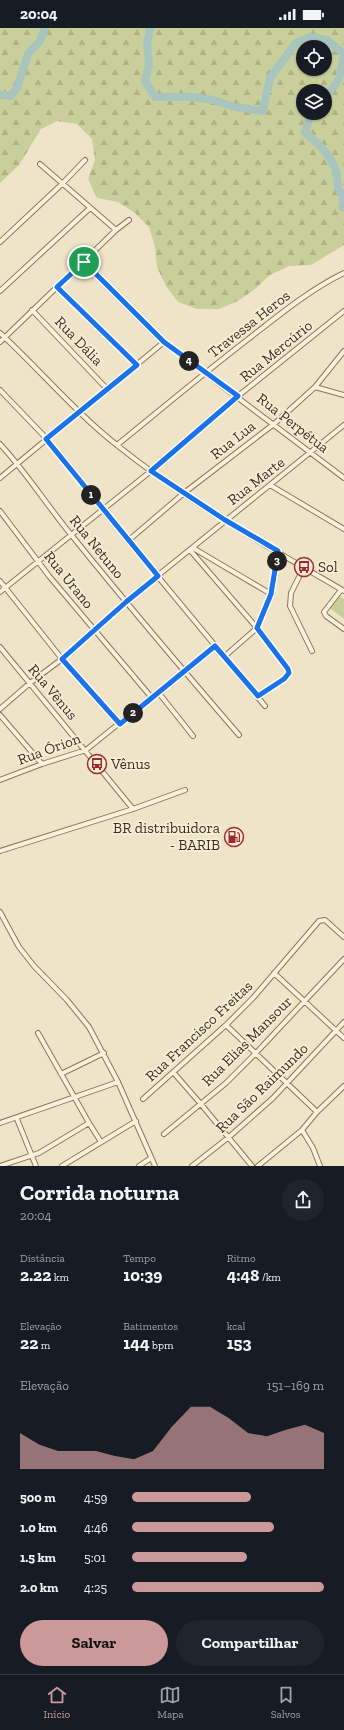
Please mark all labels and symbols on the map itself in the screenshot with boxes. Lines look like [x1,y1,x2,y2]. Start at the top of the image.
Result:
pin [67,245,101,279]
street label: Travessa Heros [204,286,294,362]
street label: Rua Dália [51,313,107,369]
street label: Rua Mercúrio [236,316,316,386]
pin: 4 [179,351,199,371]
street label: Rua Perpétua [253,389,333,457]
street label: Rua Lua [207,417,259,463]
street label: Rua Marte [224,453,288,509]
pin: 1 [81,485,101,505]
street label: Rua Netuno [66,512,128,583]
street label: Rua Urano [40,548,98,613]
pin: 3 [267,551,287,571]
bus stop icon: Sol [293,556,315,578]
place label: Sol [318,558,338,576]
street label: Rua Vênus [25,660,81,724]
pin: 2 [123,703,143,723]
street label: Rua Órion [15,729,83,769]
bus stop icon: Vênus [86,753,108,775]
place label: Vênus [110,755,150,773]
place label: BR distribuidora - BARIB [113,819,220,854]
fuel station icon: BR distribuidora - BARIB [223,826,245,848]
street label: Rua Francisco Freitas [142,977,256,1085]
street label: Rua Elias Mansour [198,992,296,1090]
street label: Rua São Raimundo [212,1039,312,1137]

